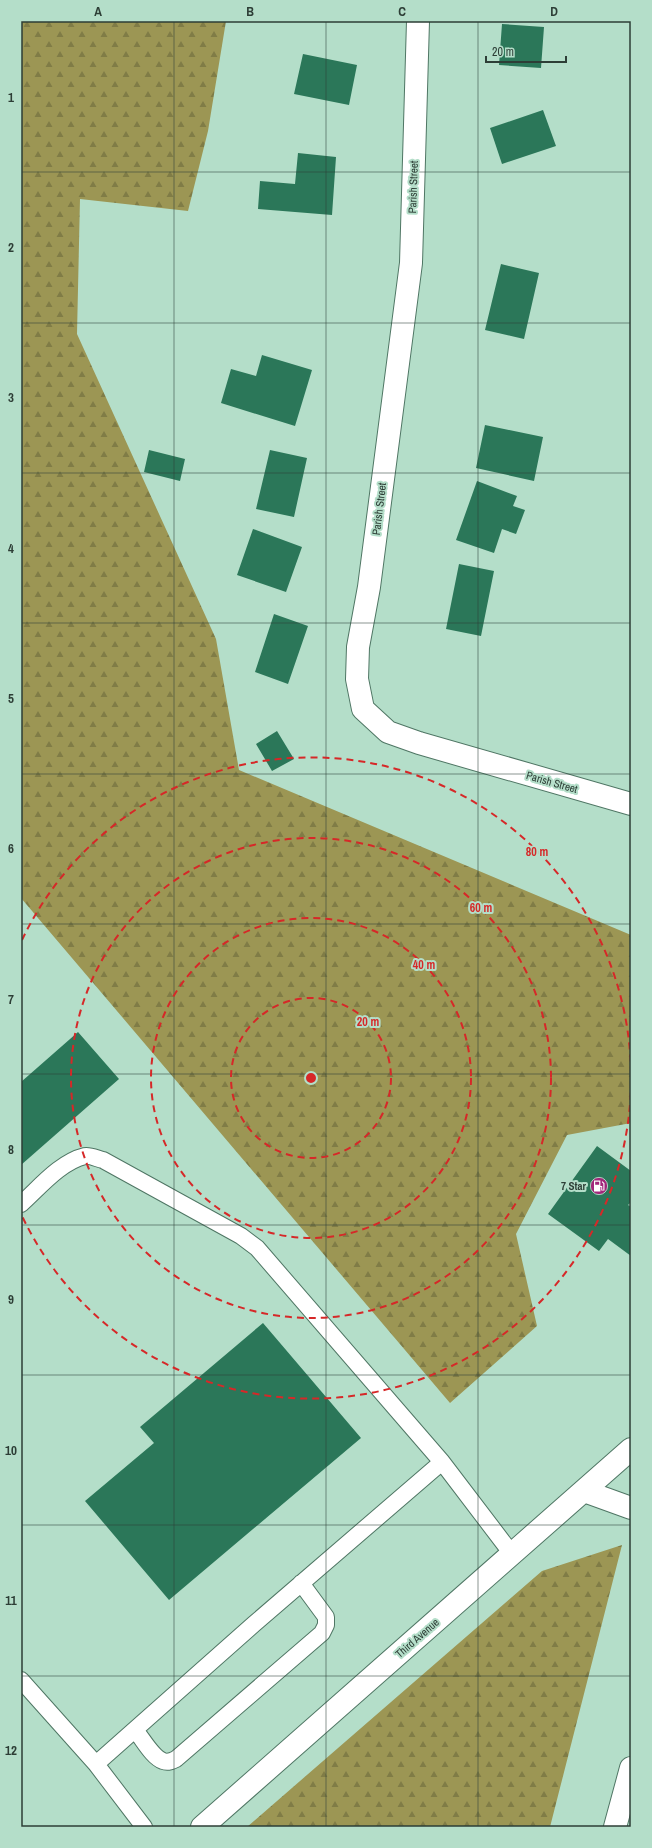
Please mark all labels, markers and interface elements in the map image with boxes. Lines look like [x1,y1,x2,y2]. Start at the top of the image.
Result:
text: A [94,3,102,20]
text: B [246,3,254,20]
text: C [398,3,406,20]
text: D [550,3,558,20]
scale bar [486,38,566,64]
text: 20 m [492,44,514,60]
text: 1 [8,89,14,106]
street label: Parish Street [405,160,421,214]
text: 2 [8,239,14,256]
text: 3 [8,389,14,406]
street label: Parish Street [369,482,389,536]
text: 4 [8,540,14,557]
text: 5 [8,690,14,707]
street label: Parish Street [525,768,580,796]
text: 6 [8,840,14,857]
text: 80 m [526,844,548,860]
text: 60 m [470,900,492,916]
text: 40 m [413,957,435,973]
text: 7 [8,991,14,1008]
text: 20 m [357,1014,379,1030]
centre of rings [304,1071,318,1085]
text: 8 [8,1141,14,1158]
fuel station icon: 7 Star [589,1176,609,1196]
place label: 7 Star [561,1179,586,1193]
text: 9 [8,1291,14,1308]
text: 10 [5,1442,17,1459]
text: 11 [5,1592,17,1609]
street label: Third Avenue [392,1615,442,1661]
text: 12 [5,1742,17,1759]

